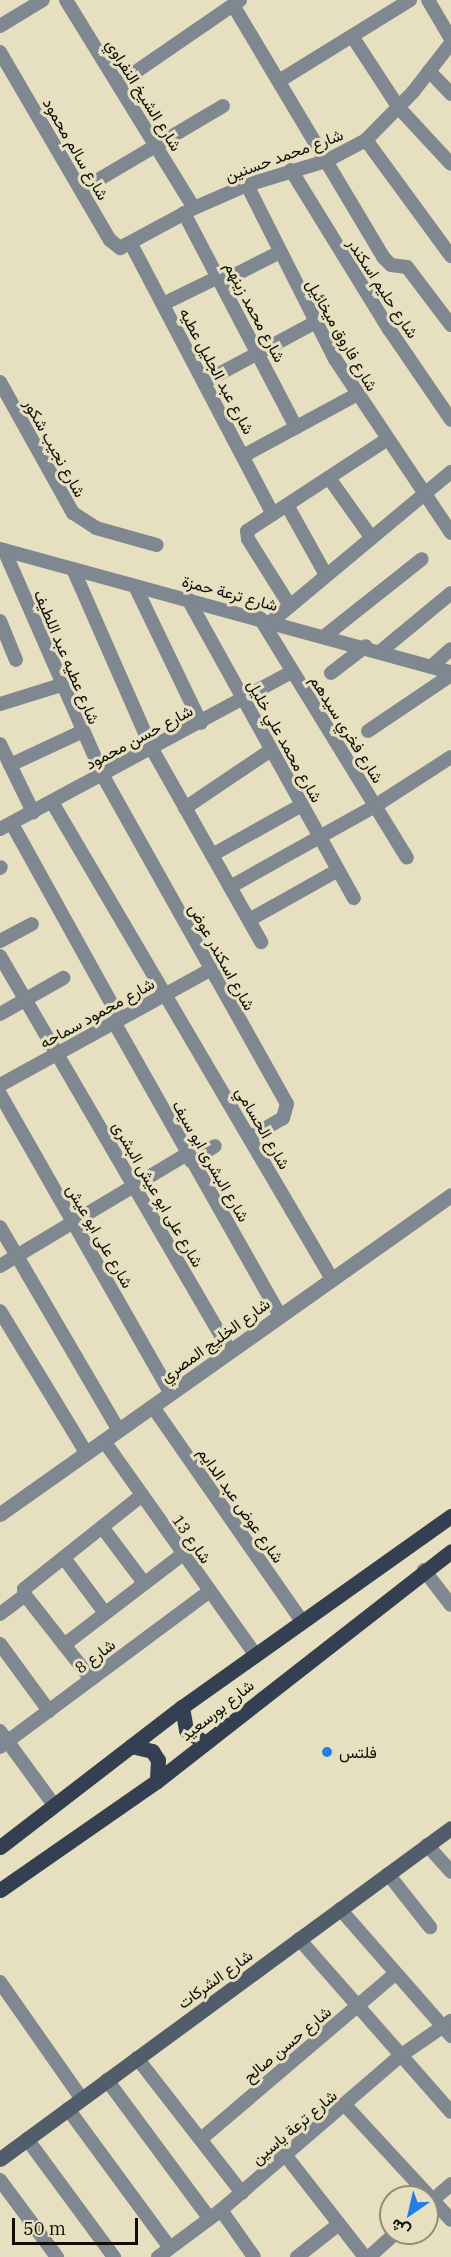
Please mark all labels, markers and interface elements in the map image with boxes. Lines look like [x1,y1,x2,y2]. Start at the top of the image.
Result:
street label: شارع الشيخ النفراوي [102,36,186,154]
street label: شارع سالم محمود [39,95,113,203]
street label: شارع محمد حسنين [222,125,346,185]
street label: شارع حليم اسكندر [344,234,422,342]
street label: شارع محمد زينهم [221,259,289,365]
street label: شارع فاروق ميخائيل [302,276,382,394]
street label: شارع عبد الجليل عطيه [176,305,258,437]
street label: شارع نجيب شكور [20,396,90,500]
street label: شارع ترعة حمزة [180,571,280,615]
street label: شارع عطيه عبد اللطيف [30,587,104,727]
street label: شارع فخري سيدهم [306,672,388,786]
street label: شارع محمد علي خليل [243,676,327,806]
street label: شارع حسن محمود [82,701,196,773]
street label: شارع اسكندر عوض [185,900,259,1014]
street label: شارع محمود سماحه [36,974,158,1052]
street label: شارع الحسامي [232,1083,294,1173]
street label: شارع البشرى ابو سيف [168,1097,254,1225]
street label: شارع على ابو عيش البشرى [108,1118,208,1270]
street label: شارع على ابو عيش [63,1181,137,1291]
street label: شارع الخليج المصري [157,1294,273,1386]
street label: شارع عوض عبد الدايم [194,1443,288,1567]
street label: شارع 13 [168,1511,216,1567]
street label: شارع 8 [71,1635,119,1677]
street label: شارع بورسعيد [176,1675,258,1745]
place label: فلتس [339,1742,377,1762]
marker: فلتس [320,1745,334,1759]
street label: شارع الشركات [174,1945,256,2013]
street label: شارع حسن صالح [239,2002,335,2086]
street label: شارع ترعة ياسين [247,2086,341,2168]
north arrow [379,2185,439,2245]
scale bar [15,2206,141,2244]
text: ش [386,2215,414,2242]
text: 50 m [23,2217,66,2240]

